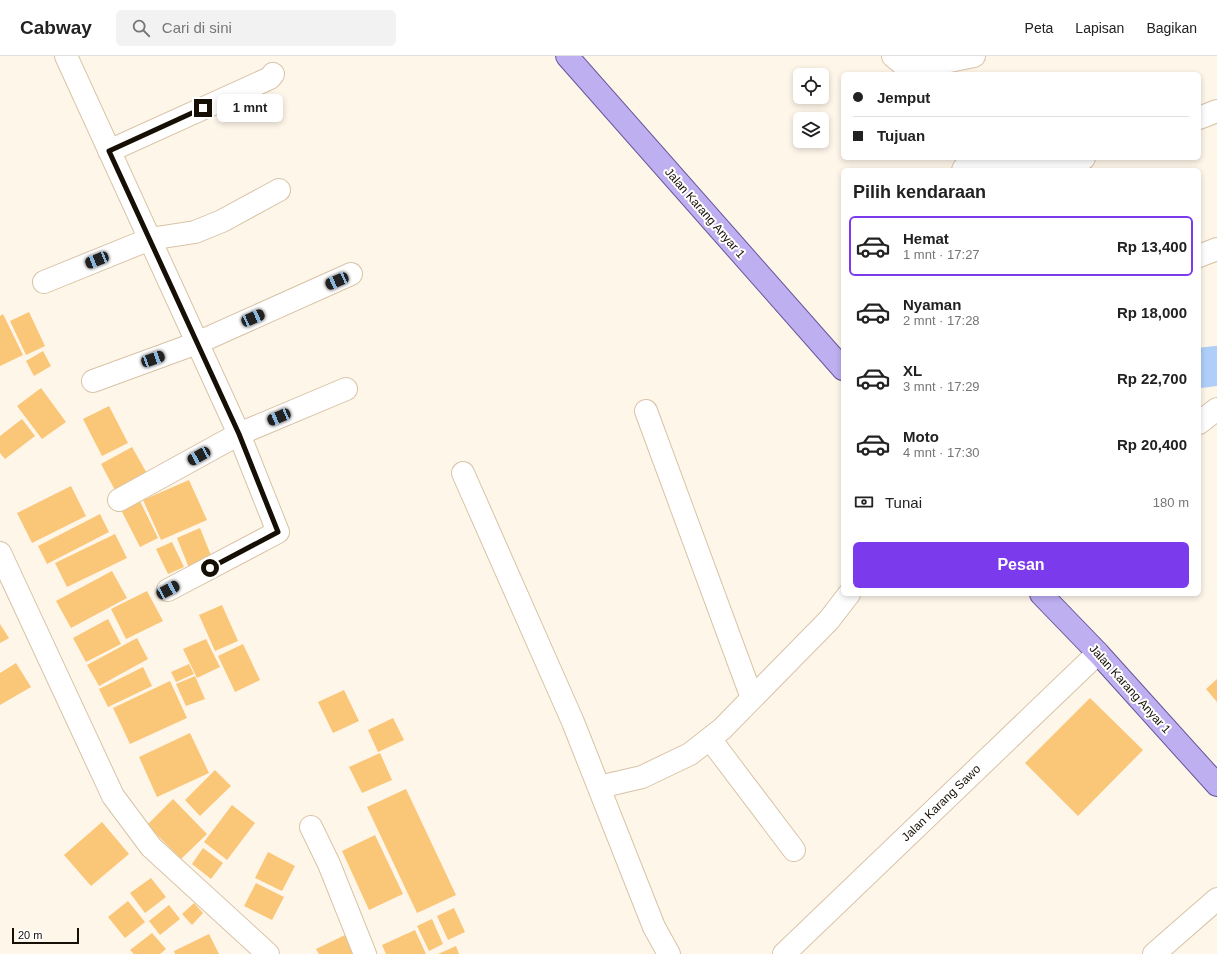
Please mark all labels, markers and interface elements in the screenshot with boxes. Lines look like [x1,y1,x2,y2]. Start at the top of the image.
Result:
search box [116,10,396,46]
text: Cabway [20,17,92,38]
icon: search [130,17,152,39]
text: Cari di sini [162,19,232,36]
text: Peta [1025,20,1053,36]
text: Lapisan [1075,20,1124,36]
text: Bagikan [1146,20,1197,36]
map controls [793,68,829,148]
button: locate [793,68,829,104]
text: Jemput [877,89,930,106]
callout: 1 mnt [217,94,283,122]
route end [194,99,212,117]
text: 1 mnt [233,100,267,115]
button: layers [793,112,829,148]
text: Tujuan [877,127,925,144]
street label: Jalan Karang Anyar 1 [662,165,748,261]
text: Pilih kendaraan [853,182,986,202]
icon: car [855,228,891,264]
text: Hemat [903,230,949,247]
text: Rp 13,400 [1117,238,1187,255]
text: 1 mnt · 17:27 [903,247,980,262]
car [84,250,110,270]
car [324,271,350,291]
icon: car [855,294,891,330]
text: Nyaman [903,296,961,313]
text: Rp 18,000 [1117,304,1187,321]
car [240,308,266,328]
text: 2 mnt · 17:28 [903,313,980,328]
car [140,349,166,369]
icon: car [855,360,891,396]
text: XL [903,362,922,379]
text: Rp 22,700 [1117,370,1187,387]
text: 3 mnt · 17:29 [903,379,980,394]
car [266,407,292,427]
icon: car [855,426,891,462]
text: Moto [903,428,939,445]
text: Rp 20,400 [1117,436,1187,453]
car [186,445,212,467]
text: 4 mnt · 17:30 [903,445,980,460]
icon: cash [853,491,875,513]
text: Tunai [885,494,922,511]
text: 180 m [1153,495,1189,510]
button: Pesan [853,542,1189,588]
route start [201,559,219,577]
car [155,579,181,601]
street label: Jalan Karang Anyar 1 [1086,642,1174,737]
street label: Jalan Karang Sawo [899,762,984,844]
scale bar [12,926,79,945]
text: 20 m [18,929,42,941]

